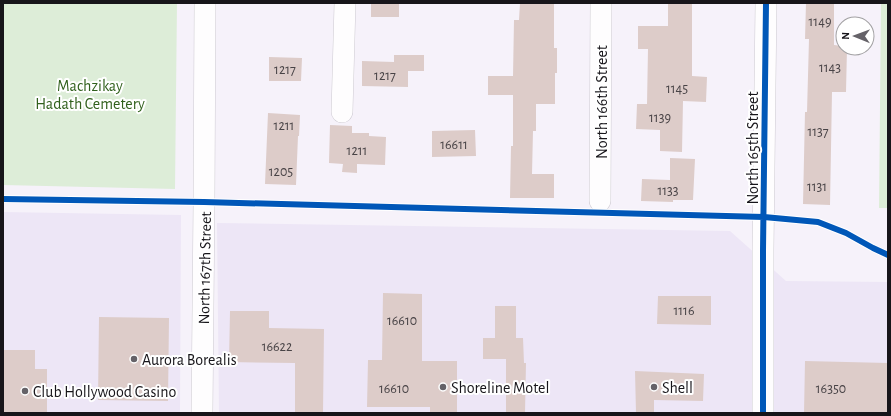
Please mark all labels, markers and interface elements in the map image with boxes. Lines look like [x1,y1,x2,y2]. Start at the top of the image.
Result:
house number: 1149 [809,15,831,29]
north arrow [835,16,875,56]
text: N [840,32,851,40]
street label: North 166th Street [594,45,610,159]
house number: 1143 [819,61,841,75]
house number: 1217 [274,63,296,77]
house number: 1217 [374,69,396,83]
park label: Machzikay Hadath Cemetery [35,78,145,113]
house number: 1145 [666,82,688,96]
street label: North 165th Street [745,92,761,204]
house number: 1139 [649,111,671,125]
house number: 1211 [274,119,294,133]
house number: 1137 [807,125,829,139]
house number: 16611 [440,138,468,152]
house number: 1211 [347,144,367,158]
house number: 1205 [269,165,293,179]
house number: 1131 [807,180,827,194]
house number: 1133 [657,184,679,198]
street label: North 167th Street [196,211,214,325]
house number: 1116 [673,304,695,318]
house number: 16610 [387,314,417,328]
house number: 16622 [262,340,292,354]
place label: Aurora Borealis [142,352,237,368]
marker: Aurora Borealis [129,354,139,364]
place label: Shoreline Motel [451,380,549,396]
place label: Shell [662,380,693,396]
house number: 16610 [379,382,409,396]
marker: Shoreline Motel [438,382,448,392]
marker: Shell [649,382,659,392]
house number: 16350 [816,382,846,396]
place label: Club Hollywood Casino [33,384,176,401]
marker: Club Hollywood Casino [20,386,30,396]

